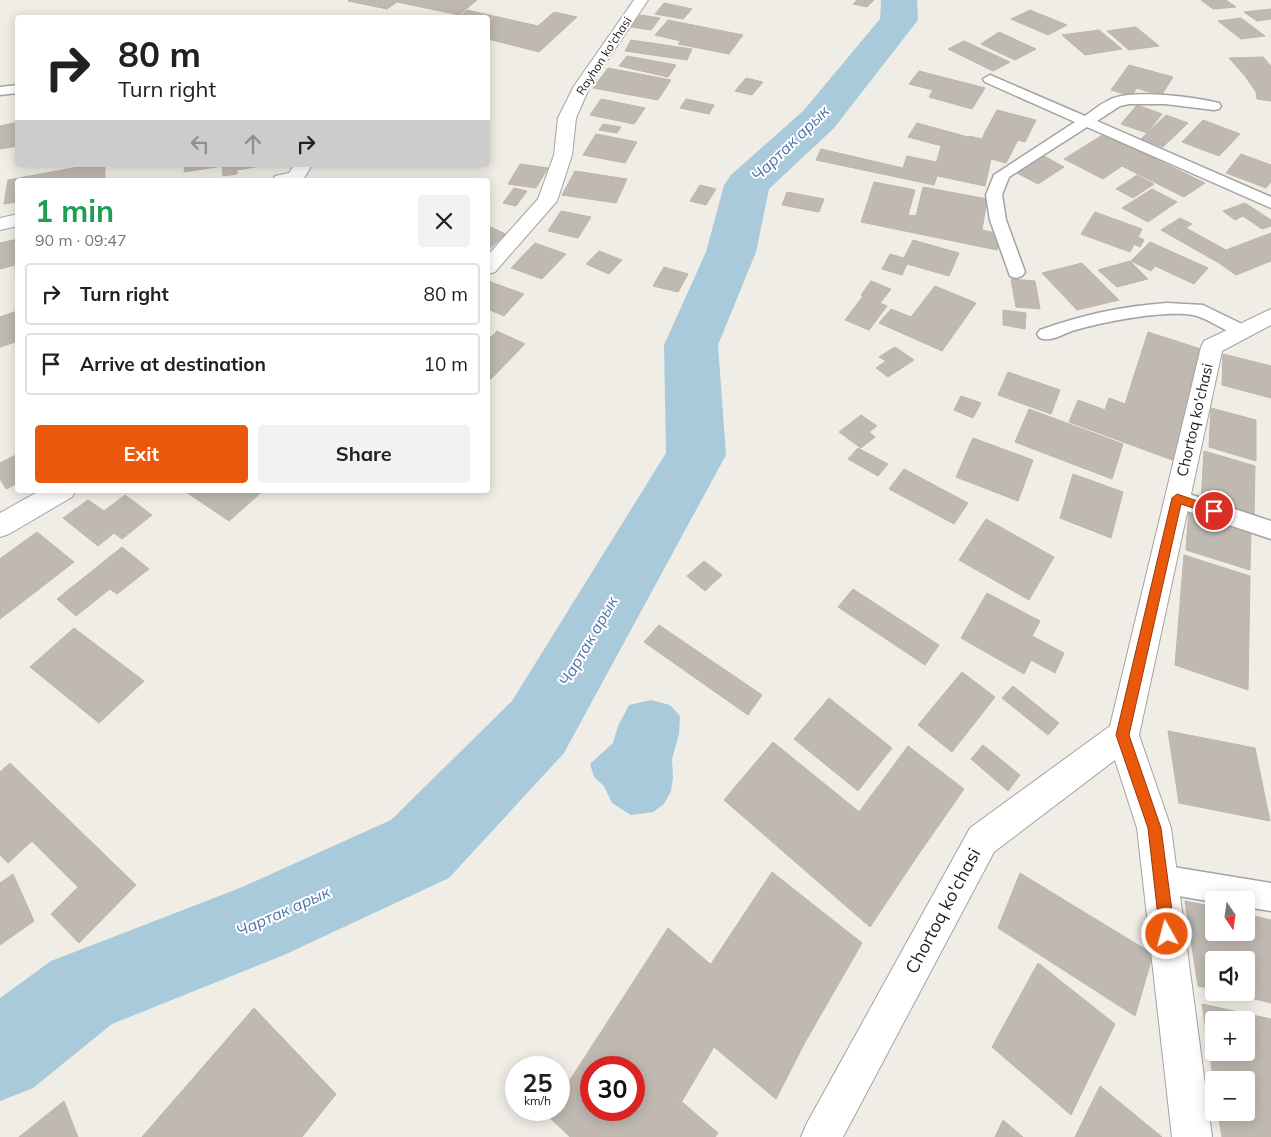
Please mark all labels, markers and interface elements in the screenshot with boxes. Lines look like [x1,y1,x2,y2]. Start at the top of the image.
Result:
street label: Rayhon ko'chasi [573,14,635,98]
text: 80 m [118,32,201,76]
icon: right [35,35,100,100]
text: Turn right [118,75,216,103]
water label: Чартак арык [747,101,833,185]
icon: left [186,130,214,158]
icon: ahead [239,130,267,158]
icon: right [292,130,320,158]
text: 1 min [35,192,114,230]
button: close [418,195,470,247]
text: 90 m · 09:47 [35,230,127,250]
icon: right [37,280,65,308]
text: Turn right [80,282,169,306]
text: 80 m [424,282,468,306]
icon: arrive [37,350,65,378]
text: Arrive at destination [80,352,266,376]
text: 10 m [424,352,468,376]
street label: Chortoq ko'chasi [1172,361,1217,478]
button: Exit [35,425,248,483]
button: Share [258,425,470,483]
pin [1193,490,1235,532]
icon: arrive [1200,497,1228,525]
water label: Чартак арык [554,592,622,689]
street label: Chortoq ko'chasi [900,844,985,977]
water label: Чартак арык [233,881,333,941]
north arrow [1205,891,1255,941]
map controls [1205,891,1255,1121]
position arrow [1140,907,1192,959]
button: sound [1205,951,1255,1001]
button: + [1205,1011,1255,1061]
speed limit sign: 30 [580,1056,645,1121]
text: 25 [522,1067,553,1098]
button: − [1205,1071,1255,1121]
text: km/h [524,1093,551,1108]

